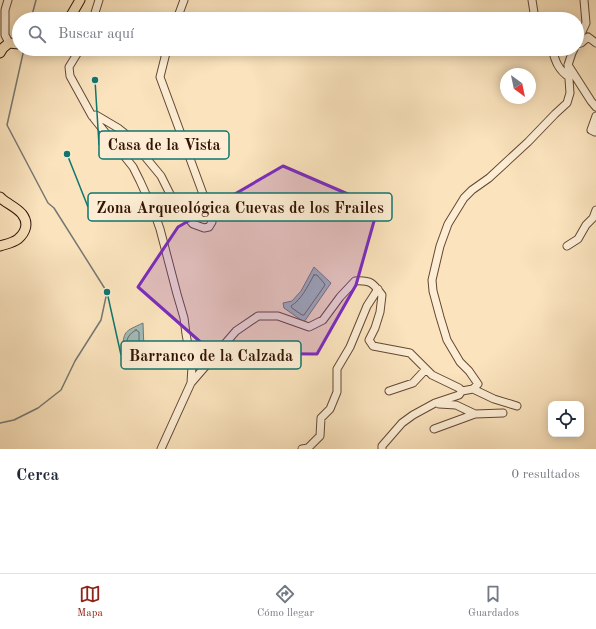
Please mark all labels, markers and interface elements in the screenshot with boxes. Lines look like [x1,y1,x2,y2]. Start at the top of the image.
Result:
search box [12,12,584,56]
icon: search [26,23,48,45]
text: Buscar aquí [58,27,134,42]
north arrow [500,68,536,104]
callout: Casa de la Vista [99,131,229,159]
text: Casa de la Vista [107,138,221,154]
callout: Zona Arqueológica Cuevas de los Frailes [88,193,392,221]
text: Zona Arqueológica Cuevas de los Frailes [96,201,384,217]
callout: Barranco de la Calzada [121,341,301,369]
text: Barranco de la Calzada [129,349,293,365]
map controls [548,401,584,437]
button: locate [548,401,584,437]
text: Cerca [16,467,59,484]
text: 0 resultados [512,468,580,481]
tab: Mapa [77,583,103,621]
tab: Cómo llegar [257,583,314,621]
tab: Guardados [468,583,519,621]

